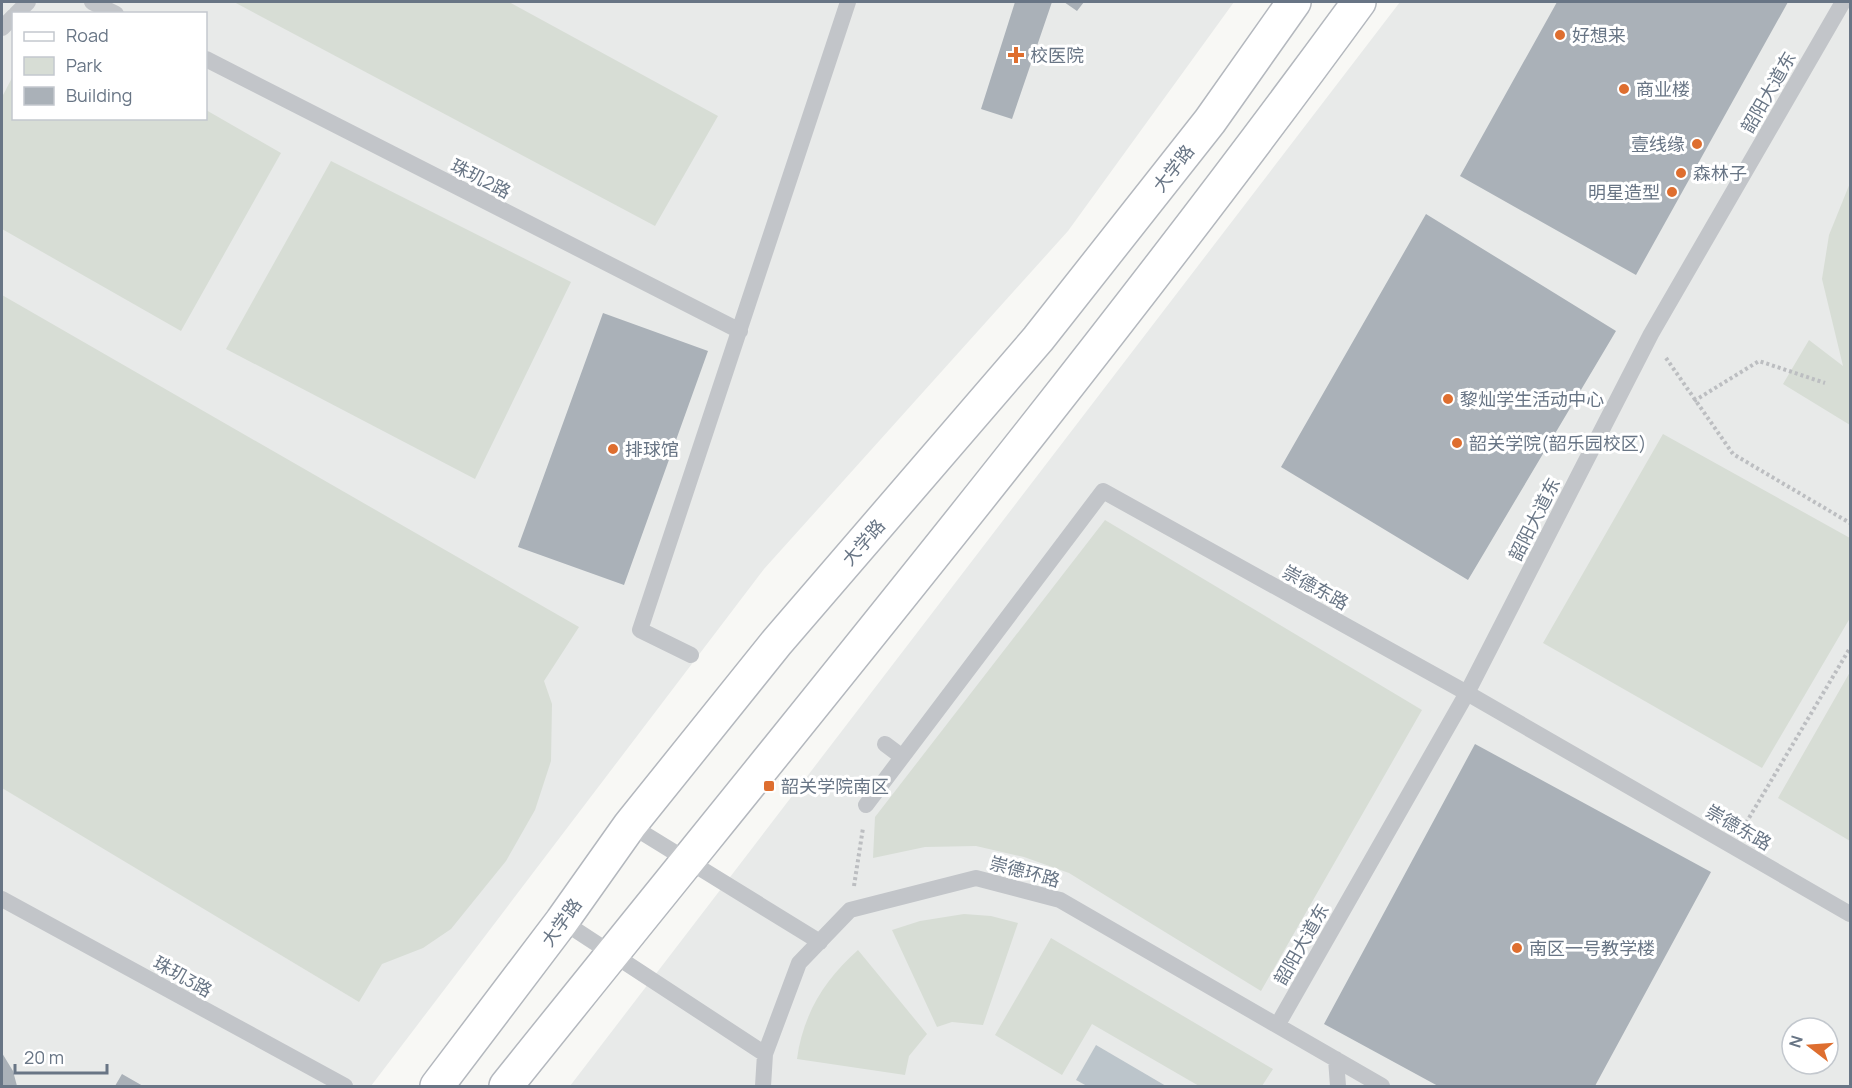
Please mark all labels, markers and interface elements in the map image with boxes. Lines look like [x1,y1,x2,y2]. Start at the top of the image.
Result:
legend [12,12,207,120]
text: Road [66,23,109,47]
place label: 好想来 [1572,23,1626,47]
marker: 好想来 [1553,28,1567,42]
place label: 校医院 [1030,43,1084,67]
marker: 校医院 [1007,46,1025,64]
street label: 韶阳大道东 [1735,47,1801,137]
text: Park [66,53,103,77]
place label: 商业楼 [1636,77,1690,101]
marker: 商业楼 [1617,82,1631,96]
text: Building [66,83,132,107]
place label: 壹线缘 [1631,132,1685,156]
marker: 壹线缘 [1690,137,1704,151]
street label: 大学路 [1147,139,1199,197]
street label: 珠玑2路 [447,153,515,203]
place label: 森林子 [1693,161,1747,185]
marker: 森林子 [1674,166,1688,180]
place label: 明星造型 [1588,180,1660,204]
marker: 明星造型 [1665,185,1679,199]
place label: 黎灿学生活动中心 [1460,387,1604,411]
marker: 黎灿学生活动中心 [1441,392,1455,406]
place label: 韶关学院(韶乐园校区) [1469,431,1646,455]
marker: 韶关学院(韶乐园校区) [1450,436,1464,450]
place label: 排球馆 [625,437,679,461]
marker: 排球馆 [606,442,620,456]
street label: 韶阳大道东 [1503,473,1565,565]
street label: 大学路 [836,514,890,570]
street label: 崇德东路 [1279,559,1353,615]
place label: 韶关学院南区 [781,774,889,798]
marker: 韶关学院南区 [762,779,776,793]
street label: 崇德东路 [1702,799,1776,855]
street label: 崇德环路 [987,850,1063,892]
street label: 大学路 [535,893,587,951]
street label: 韶阳大道东 [1268,899,1334,989]
place label: 南区一号教学楼 [1529,936,1655,960]
marker: 南区一号教学楼 [1510,941,1524,955]
street label: 珠玑3路 [149,950,217,1002]
north arrow [1780,1016,1840,1076]
text: N [1783,1033,1808,1050]
scale bar [15,1037,106,1075]
text: 20 m [24,1045,64,1069]

